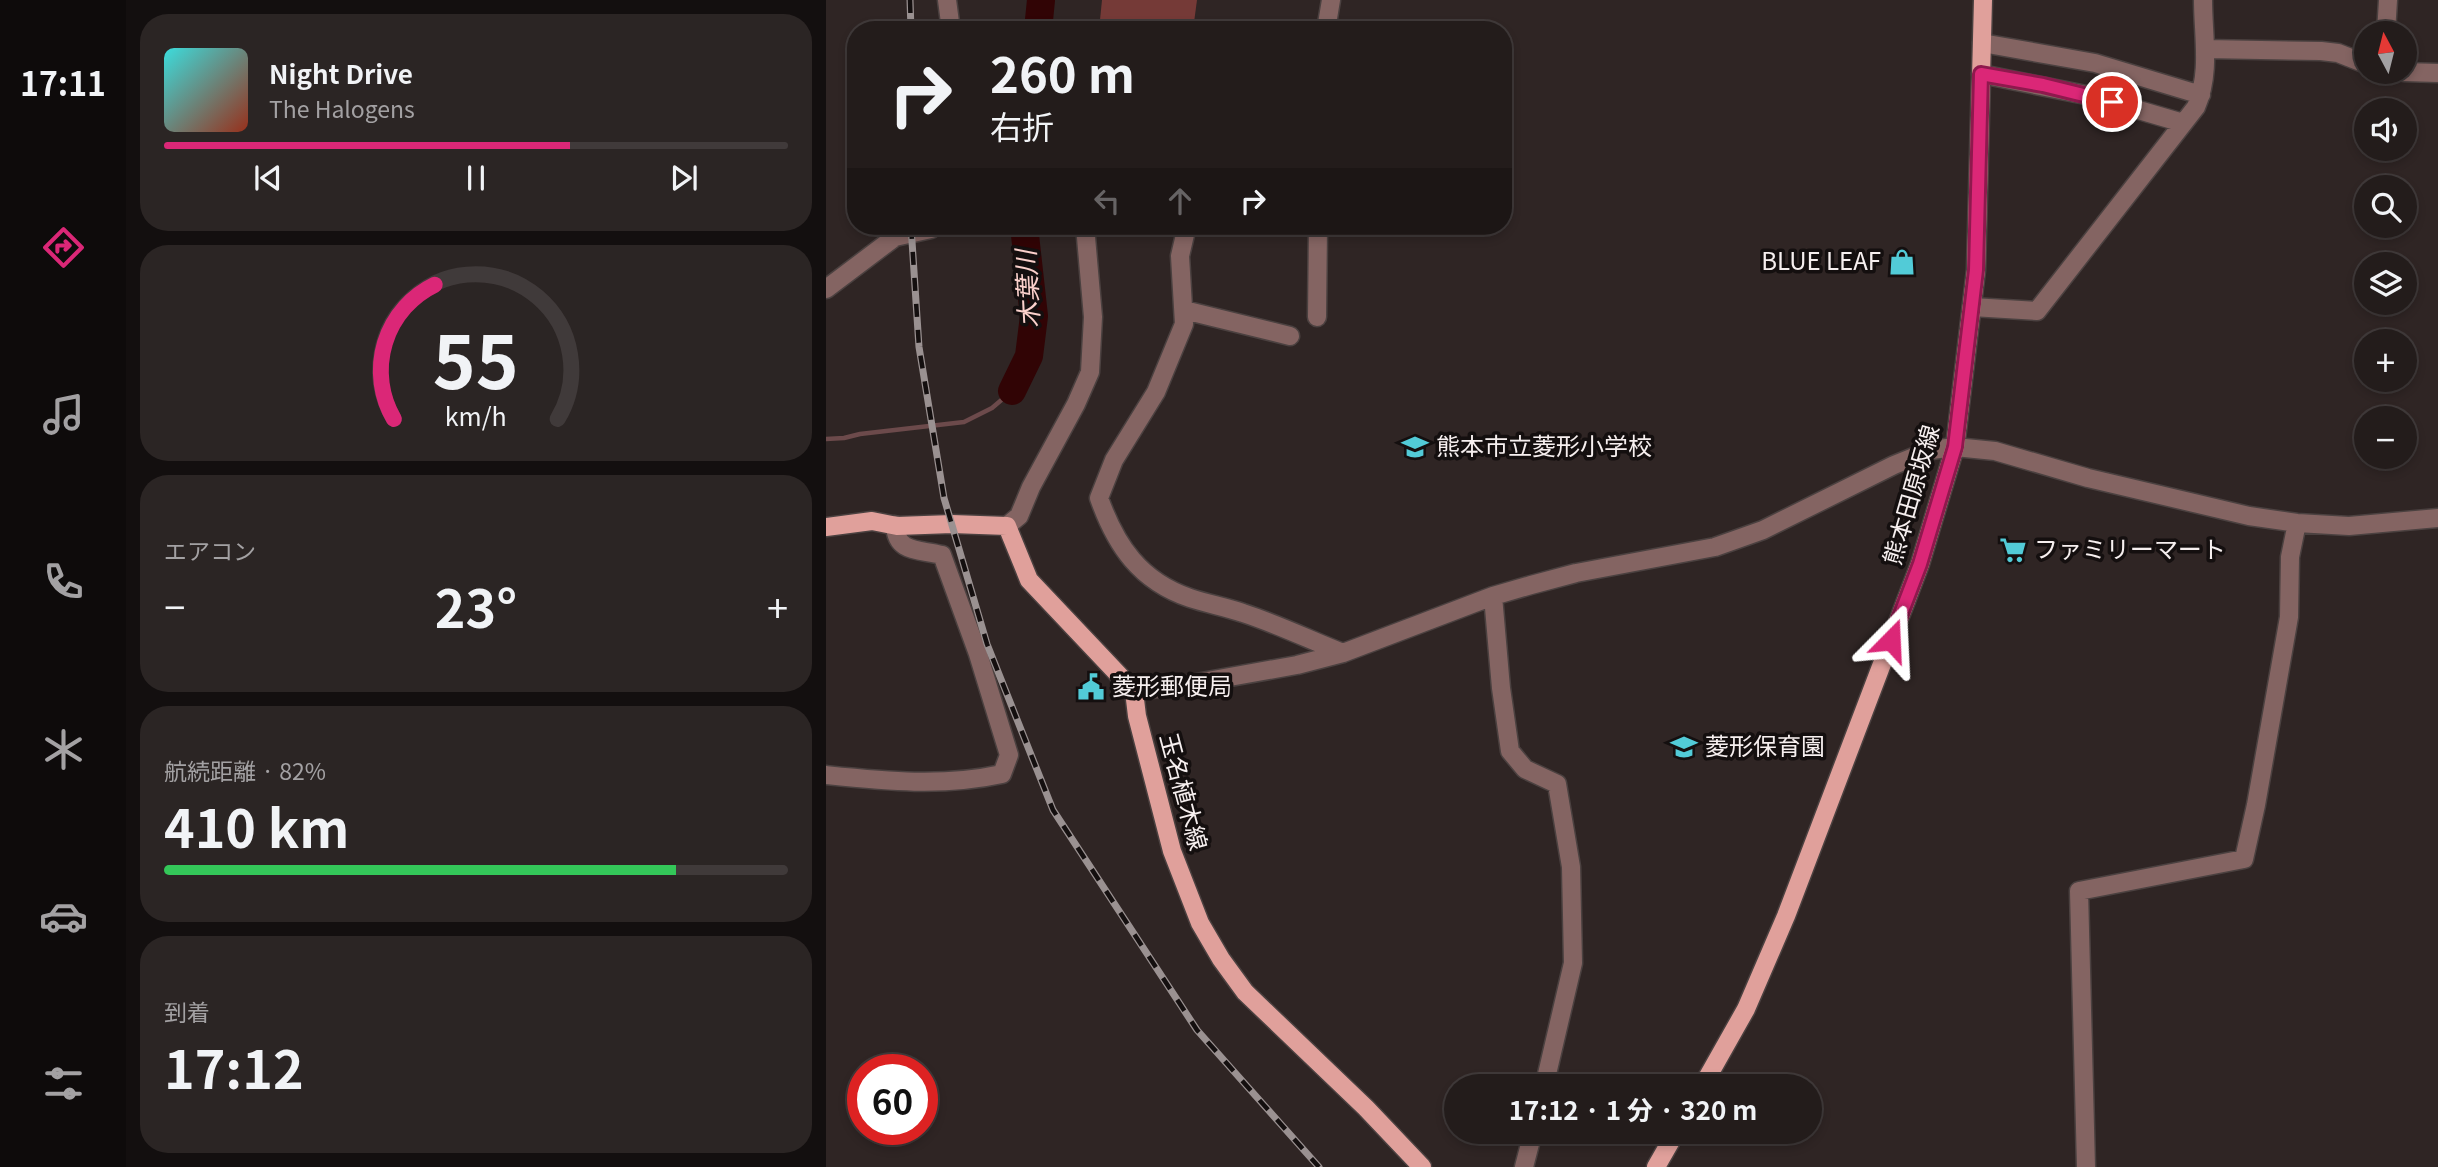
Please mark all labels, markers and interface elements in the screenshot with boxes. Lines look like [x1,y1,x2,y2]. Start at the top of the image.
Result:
north arrow [2354,21,2417,84]
map controls [2354,21,2417,469]
text: 260 m [990,36,1135,107]
icon: right [875,49,966,140]
text: Night Drive [269,54,413,91]
text: 17:11 [20,59,106,105]
pin [2082,72,2142,132]
icon: arrive [2093,83,2131,121]
text: The Halogens [269,91,415,125]
button: sound [2354,98,2417,161]
text: 右折 [990,102,1054,148]
icon: previous [249,159,287,197]
icon: pause [457,159,495,197]
icon: next [665,159,703,197]
button: search [2354,175,2417,238]
icon: left [1088,182,1126,220]
icon: ahead [1161,182,1199,220]
icon: right [1234,182,1272,220]
icon: directions [39,223,88,272]
place label: BLUE LEAF [1761,242,1881,277]
water label: 木葉川 [1005,246,1046,329]
shop icon: BLUE LEAF [1887,247,1917,277]
button: layers [2354,252,2417,315]
text: 55 [433,305,519,410]
button: + [2354,329,2417,392]
icon: music [39,390,88,439]
text: km/h [445,397,507,433]
button: − [2354,406,2417,469]
street label: 熊本田原坂線 [1873,420,1946,568]
place label: 熊本市立菱形小学校 [1436,427,1652,462]
school or university icon: 熊本市立菱形小学校 [1400,432,1430,462]
place label: ファミリーマート [2034,530,2226,565]
text: エアコン [164,533,256,567]
supermarket icon: ファミリーマート [1998,535,2028,565]
icon: phone [39,557,88,606]
text: 23° [435,568,517,643]
text: − [164,578,185,633]
text: + [767,578,788,633]
position arrow [1854,603,1928,677]
place label: 菱形郵便局 [1112,667,1232,702]
public building icon: 菱形郵便局 [1076,672,1106,702]
icon: climate [39,725,88,774]
place label: 菱形保育園 [1705,727,1825,762]
street label: 玉名植木線 [1153,729,1218,854]
school or university icon: 菱形保育園 [1669,732,1699,762]
text: 航続距離 · 82% [164,753,326,787]
text: 410 km [164,788,349,863]
icon: car [39,892,88,941]
text: 到着 [164,994,210,1028]
text: 17:12 [164,1029,304,1104]
speed limit sign: 60 [847,1054,938,1145]
icon: filters [39,1059,88,1108]
text: 17:12 · 1 分 · 320 m [1509,1090,1757,1127]

